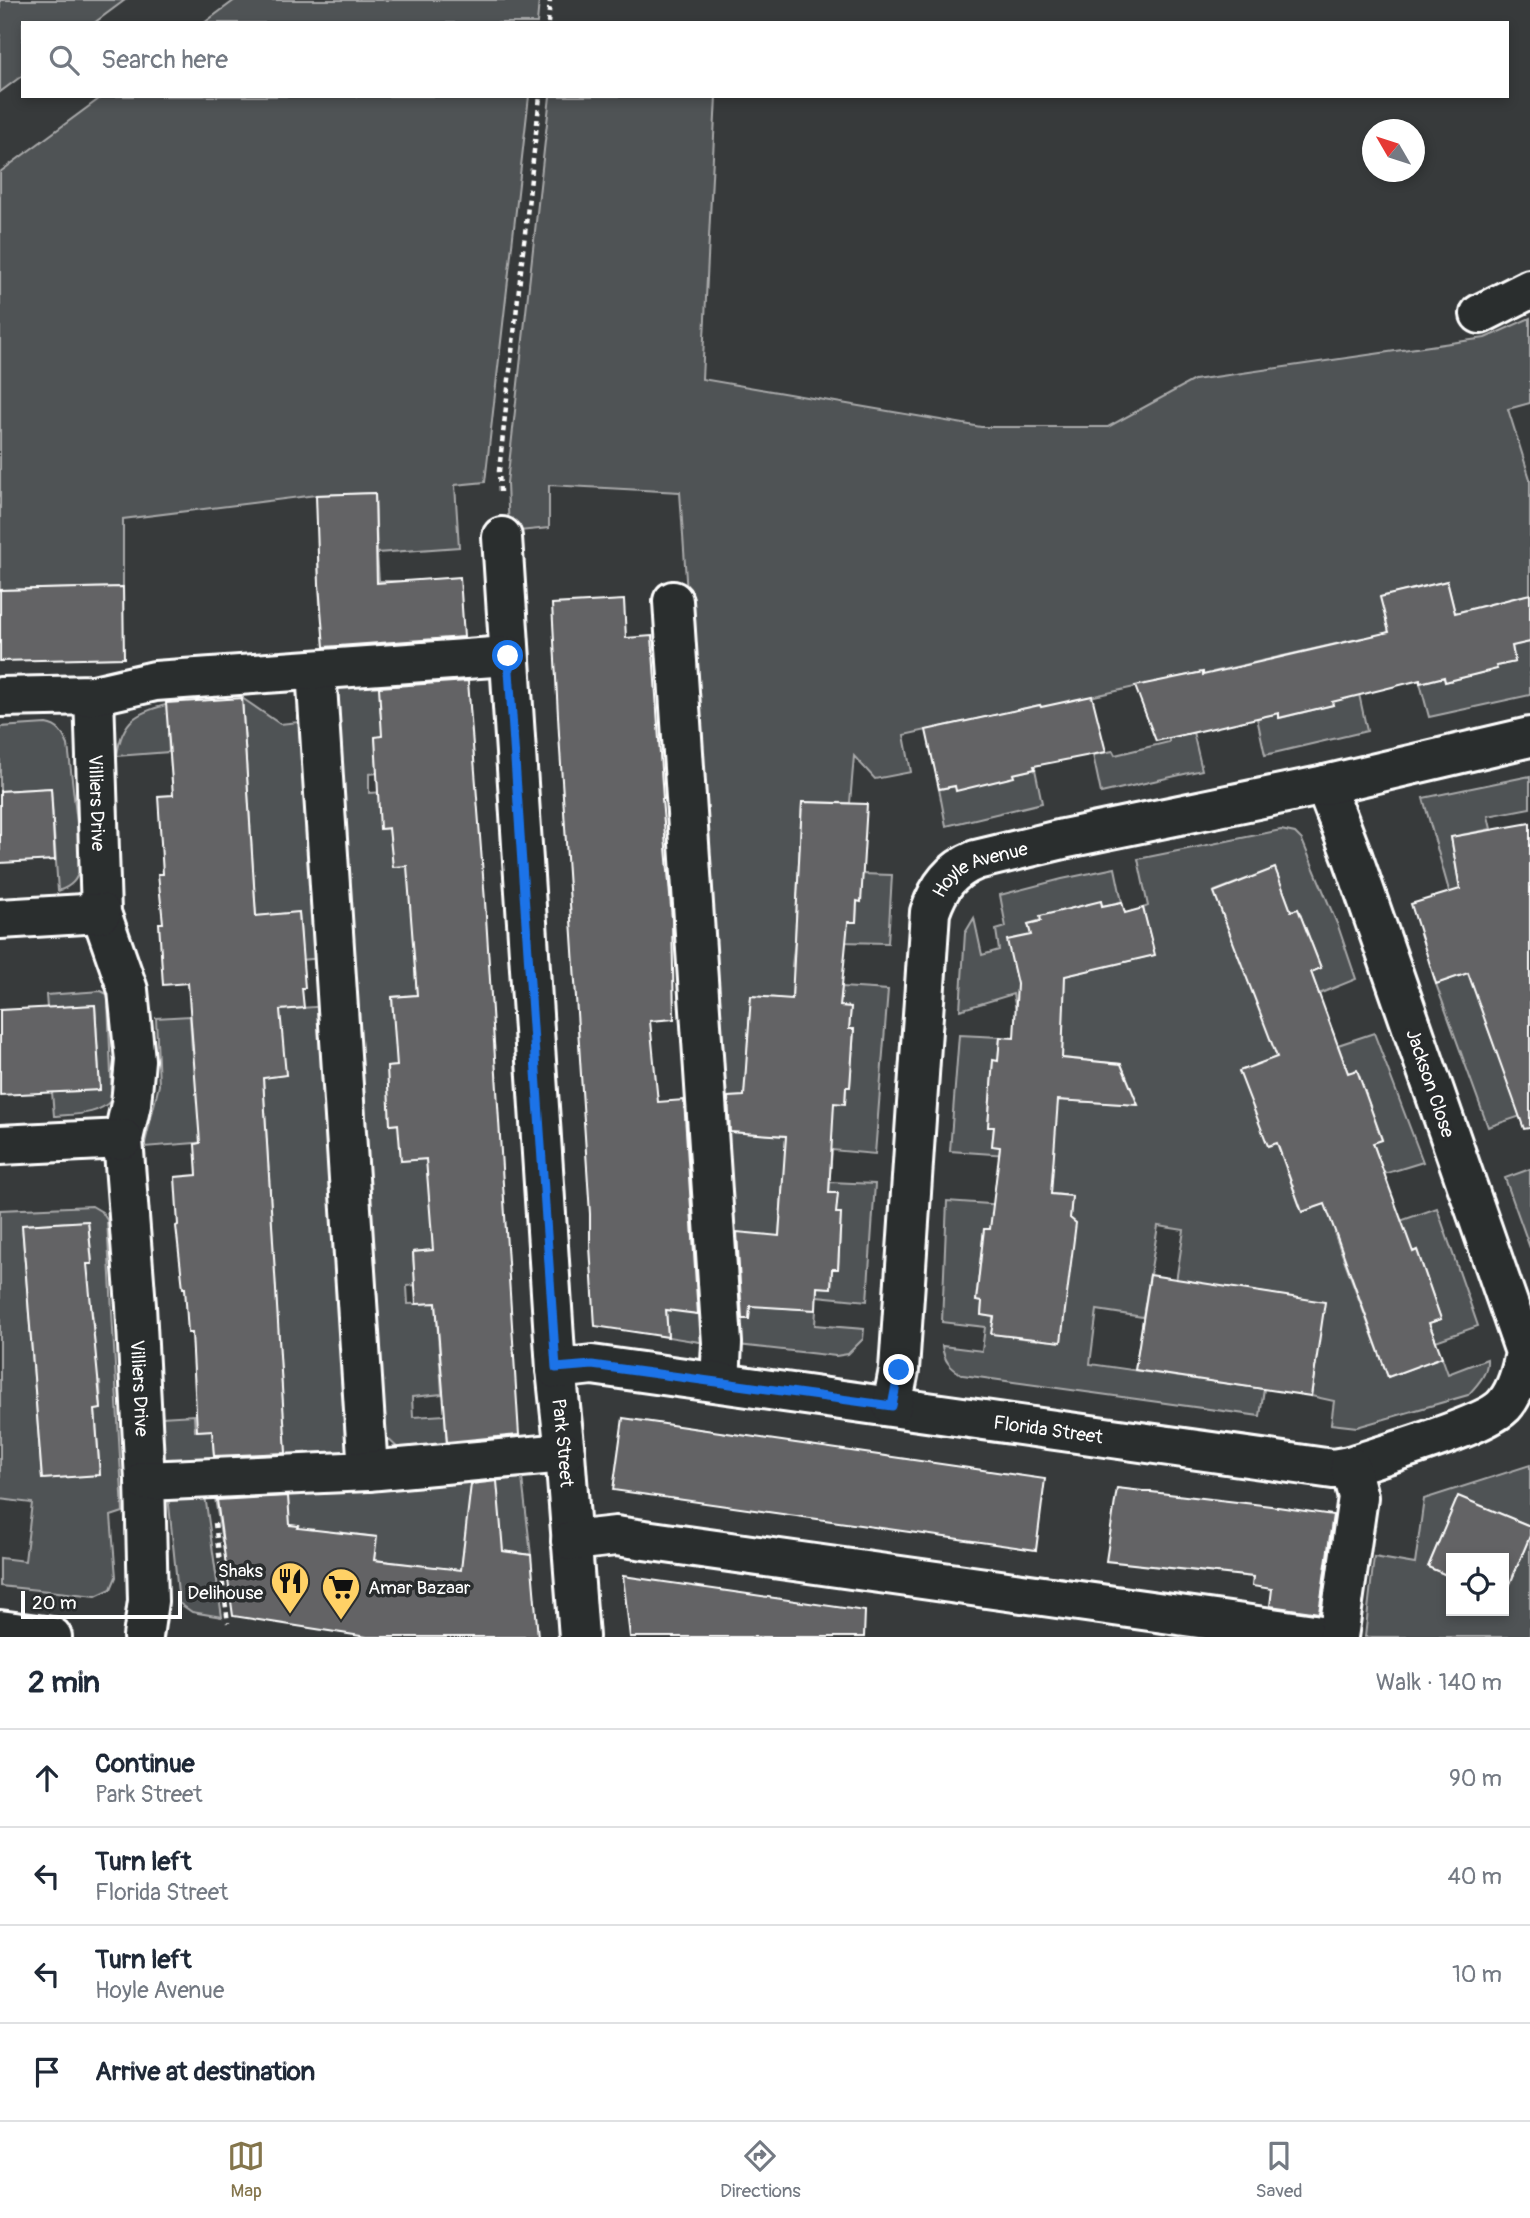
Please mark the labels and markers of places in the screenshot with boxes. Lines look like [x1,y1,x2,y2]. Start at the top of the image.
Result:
place label: Shaks Delihouse [187,1559,264,1605]
restaurant icon: Shaks Delihouse [269,1560,311,1615]
supermarket icon: Amar Bazaar [320,1566,362,1621]
place label: Amar Bazaar [368,1576,471,1600]

